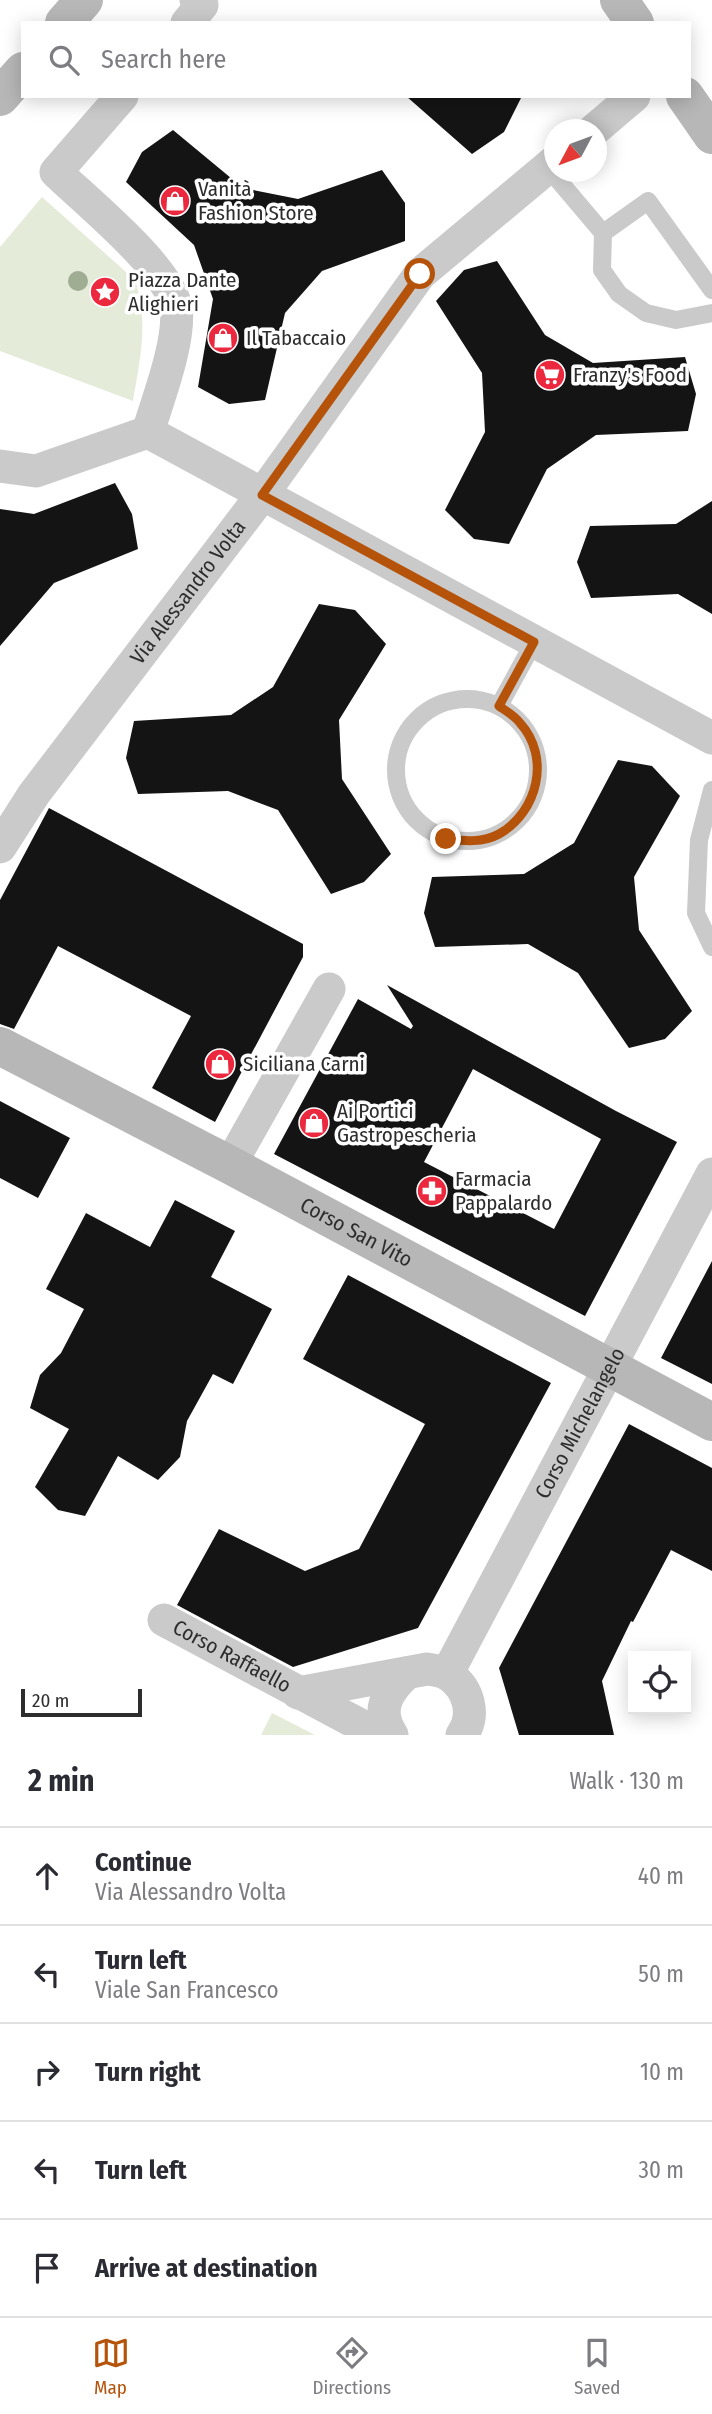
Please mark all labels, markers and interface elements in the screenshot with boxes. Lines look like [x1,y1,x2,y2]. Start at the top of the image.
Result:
search box [21,21,691,98]
icon: search [45,41,83,79]
text: Search here [101,44,226,75]
north arrow [544,119,607,182]
place label: Vanità Fashion Store [198,176,314,226]
shop icon: Vanità Fashion Store [158,184,192,218]
route start [404,258,435,289]
place label: Piazza Dante Alighieri [128,267,236,317]
place icon: Piazza Dante Alighieri [88,275,122,309]
shop icon: Il Tabaccaio [206,321,240,355]
place label: Il Tabaccaio [246,325,346,351]
supermarket icon: Franzy's Food [533,358,567,392]
place label: Franzy's Food [573,362,687,388]
street label: Via Alessandro Volta [125,515,251,669]
route end [430,823,461,854]
shop icon: Siciliana Carni [203,1047,237,1081]
place label: Siciliana Carni [243,1051,365,1077]
place label: Ai Portici Gastropescheria [337,1098,477,1148]
shop icon: Ai Portici Gastropescheria [297,1106,331,1140]
place label: Farmacia Pappalardo [455,1166,552,1216]
pharmacy icon: Farmacia Pappalardo [415,1174,449,1208]
street label: Corso San Vito [296,1192,417,1273]
street label: Corso Michelangelo [529,1343,631,1503]
street label: Corso Raffaello [168,1614,295,1698]
map controls [628,1651,691,1714]
button: locate [628,1651,691,1714]
scale bar [21,1686,142,1718]
text: 20 m [32,1689,69,1712]
text: 2 min [28,1763,95,1799]
text: Walk · 130 m [570,1767,684,1795]
text: Continue [95,1847,192,1878]
icon: ahead [28,1857,66,1895]
text: 40 m [638,1862,684,1890]
text: Via Alessandro Volta [95,1878,286,1906]
text: Turn left [95,1945,187,1976]
icon: left [28,1955,66,1993]
text: 50 m [638,1960,684,1988]
text: Viale San Francesco [95,1976,279,2004]
icon: right [28,2053,66,2091]
text: Turn right [95,2057,201,2088]
text: 10 m [640,2058,684,2086]
icon: left [28,2151,66,2189]
text: Turn left [95,2155,187,2186]
text: 30 m [639,2156,684,2184]
icon: arrive [28,2249,66,2287]
text: Arrive at destination [95,2253,318,2284]
tab: Map [92,2334,130,2399]
tab: Directions [313,2334,391,2399]
tab: Saved [574,2334,620,2399]

